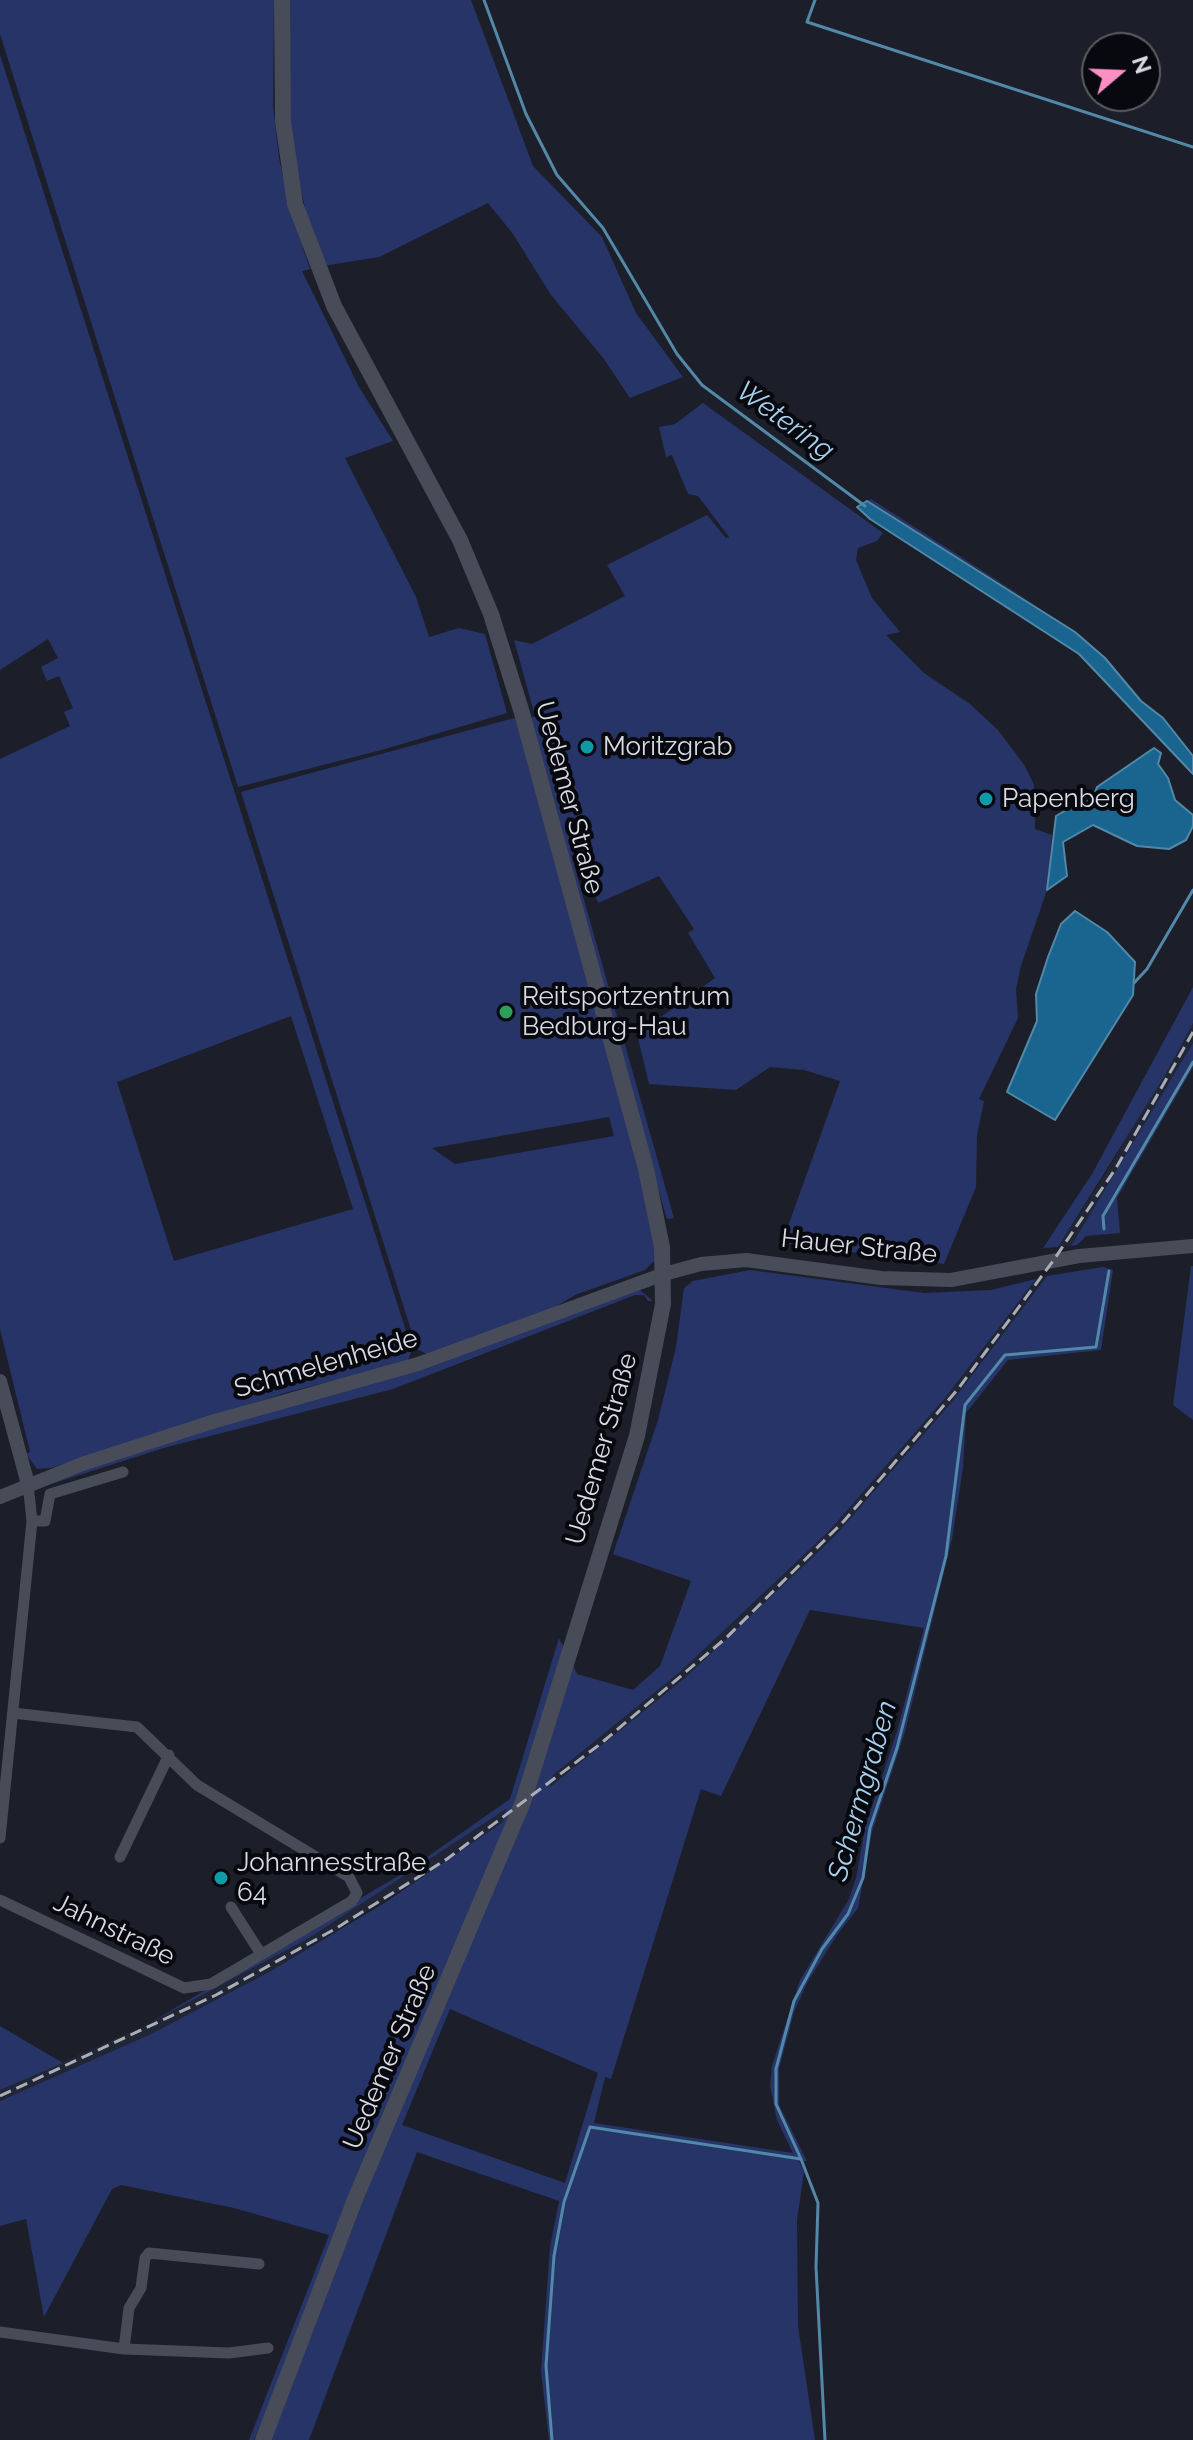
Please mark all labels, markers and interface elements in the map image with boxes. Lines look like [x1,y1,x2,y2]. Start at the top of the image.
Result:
north arrow [1081,32,1161,112]
text: N [1127,53,1157,77]
water label: Wetering [730,374,840,468]
street label: Uedemer Straße [528,698,610,898]
place label: Moritzgrab [603,731,732,763]
marker: Moritzgrab [578,738,596,756]
place label: Papenberg [1002,783,1135,815]
marker: Papenberg [977,790,995,808]
place label: Reitsportzentrum Bedburg-Hau [522,981,730,1042]
marker: Reitsportzentrum Bedburg-Hau [497,1003,515,1021]
street label: Hauer Straße [779,1223,939,1271]
street label: Schmelenheide [231,1323,421,1405]
street label: Uedemer Straße [560,1350,644,1548]
water label: Schermgraben [821,1697,905,1885]
place label: Johannesstraße 64 [237,1847,426,1908]
marker: Johannesstraße 64 [212,1869,230,1887]
street label: Jahnstraße [48,1887,180,1973]
street label: Uedemer Straße [337,1960,443,2154]

